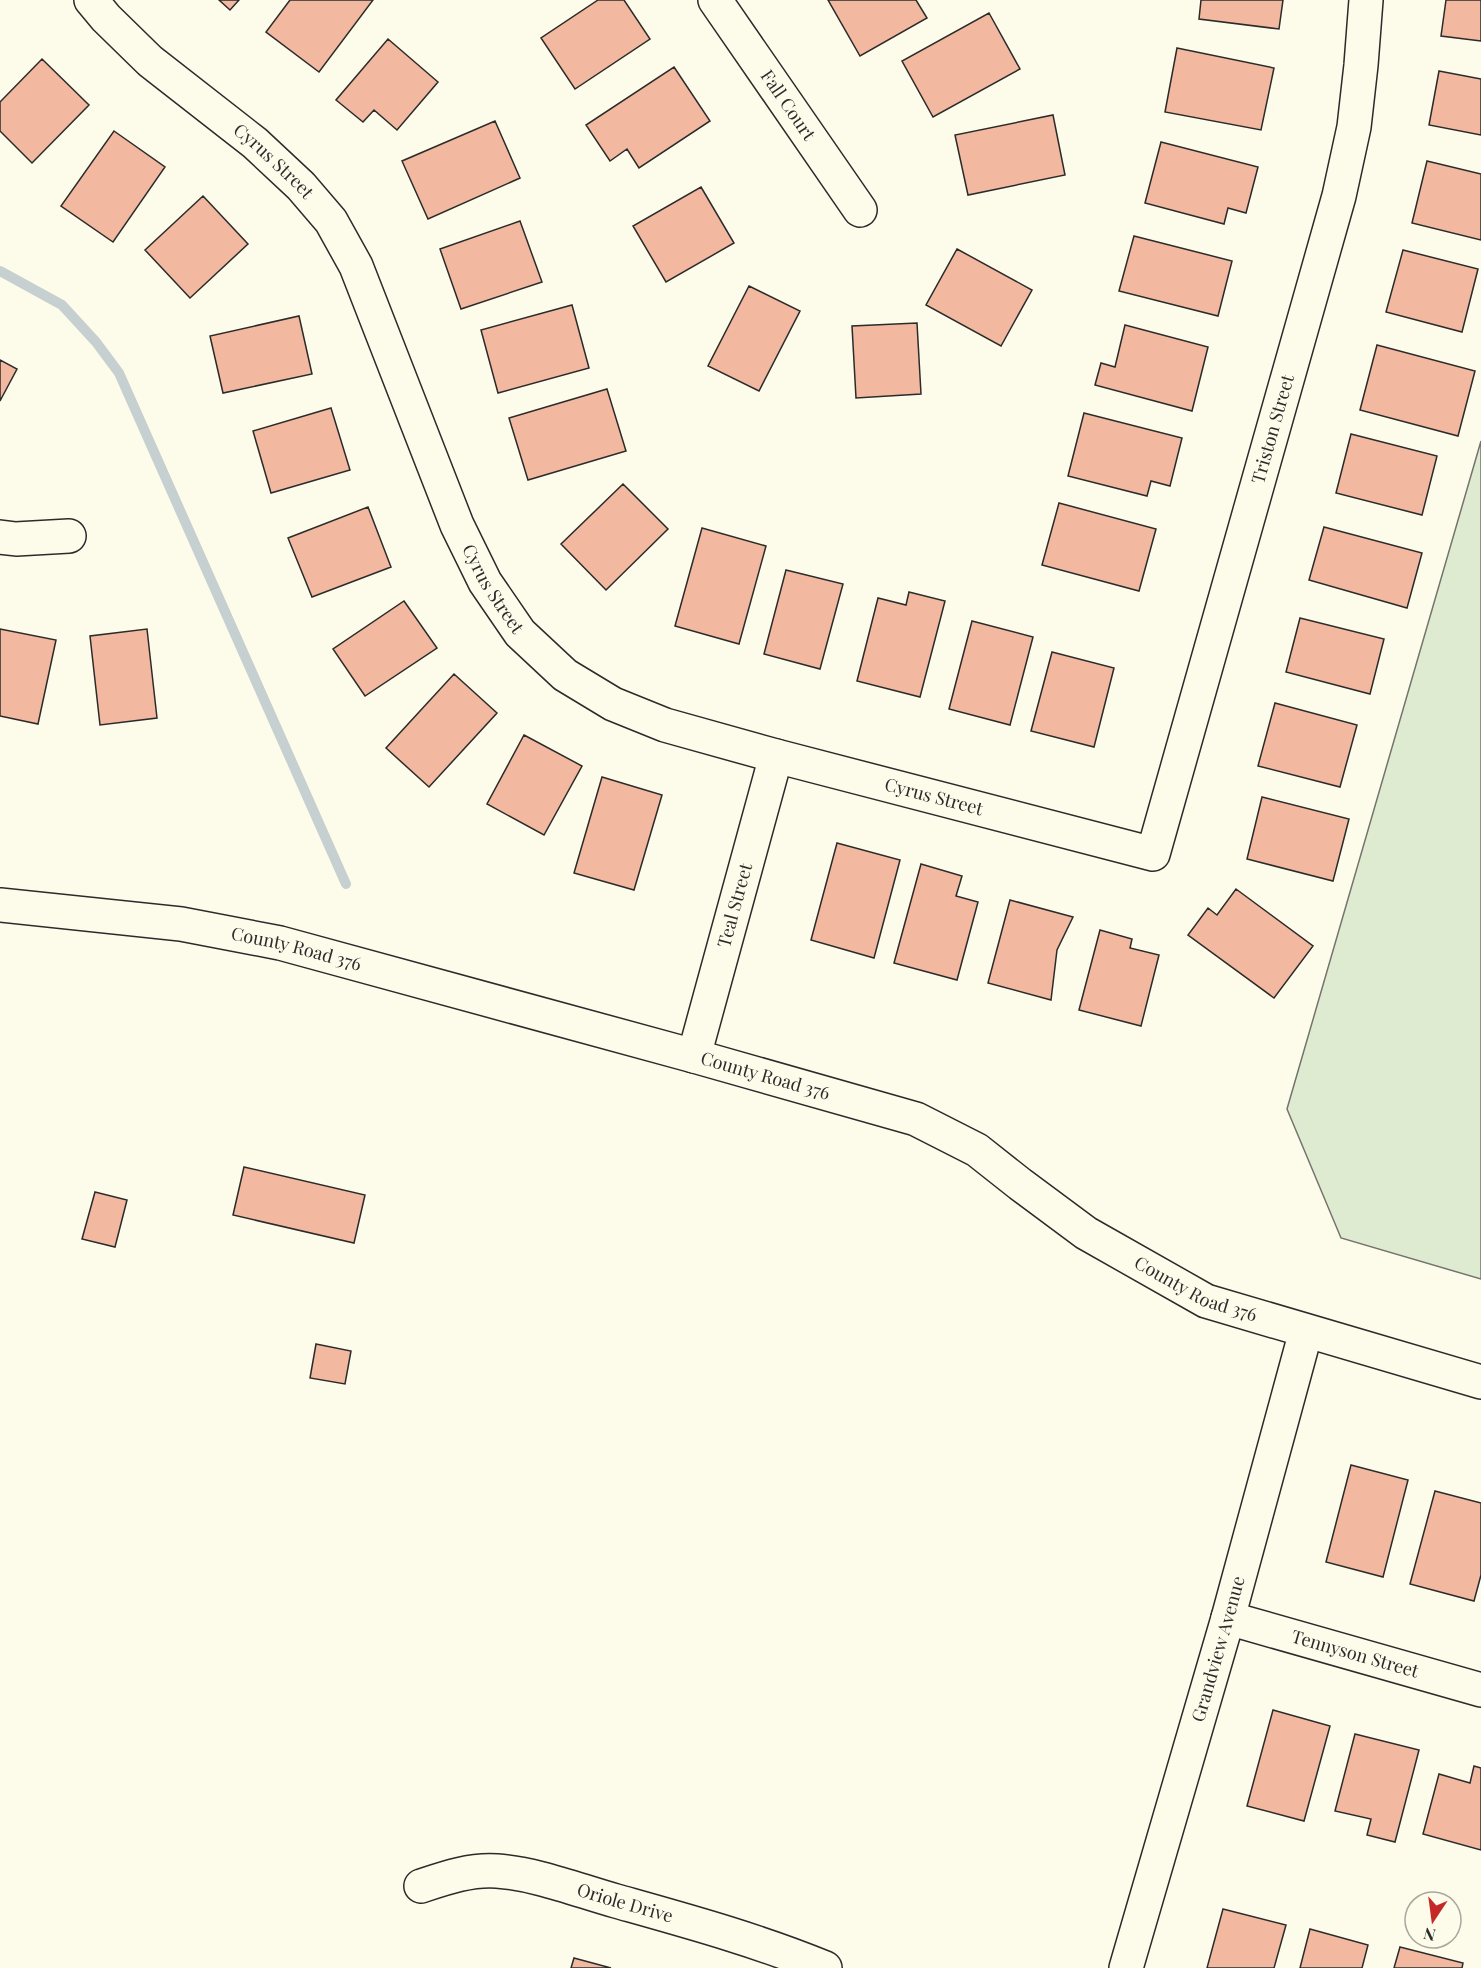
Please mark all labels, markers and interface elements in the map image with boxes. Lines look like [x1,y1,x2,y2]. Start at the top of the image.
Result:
street label: Fall Court [756,65,822,145]
street label: Cyrus Street [229,118,320,204]
street label: Triston Street [1245,371,1299,486]
street label: Cyrus Street [457,540,530,638]
street label: Cyrus Street [882,772,986,820]
street label: Teal Street [711,860,757,950]
street label: County Road 376 [229,921,364,976]
street label: County Road 376 [698,1046,833,1105]
street label: County Road 376 [1130,1250,1260,1326]
street label: Grandview Avenue [1185,1573,1250,1725]
street label: Tennyson Street [1289,1624,1422,1683]
street label: Oriole Drive [574,1877,676,1927]
north arrow [1403,1890,1463,1950]
text: N [1421,1923,1438,1947]

